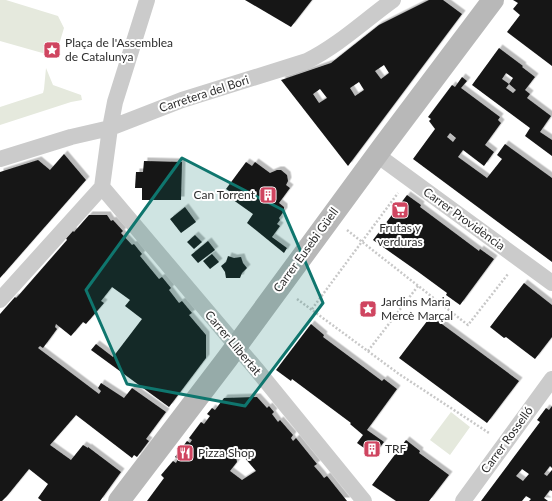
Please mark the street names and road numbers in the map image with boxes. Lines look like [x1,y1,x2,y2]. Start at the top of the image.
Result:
street label: Carretera del Bori [157,72,251,115]
street label: Carrer Providència [421,184,508,253]
street label: Carrer Eusebi Güell [270,204,341,295]
street label: Carrer Llibertat [202,307,265,379]
street label: Carrer Rosselló [477,403,536,476]

